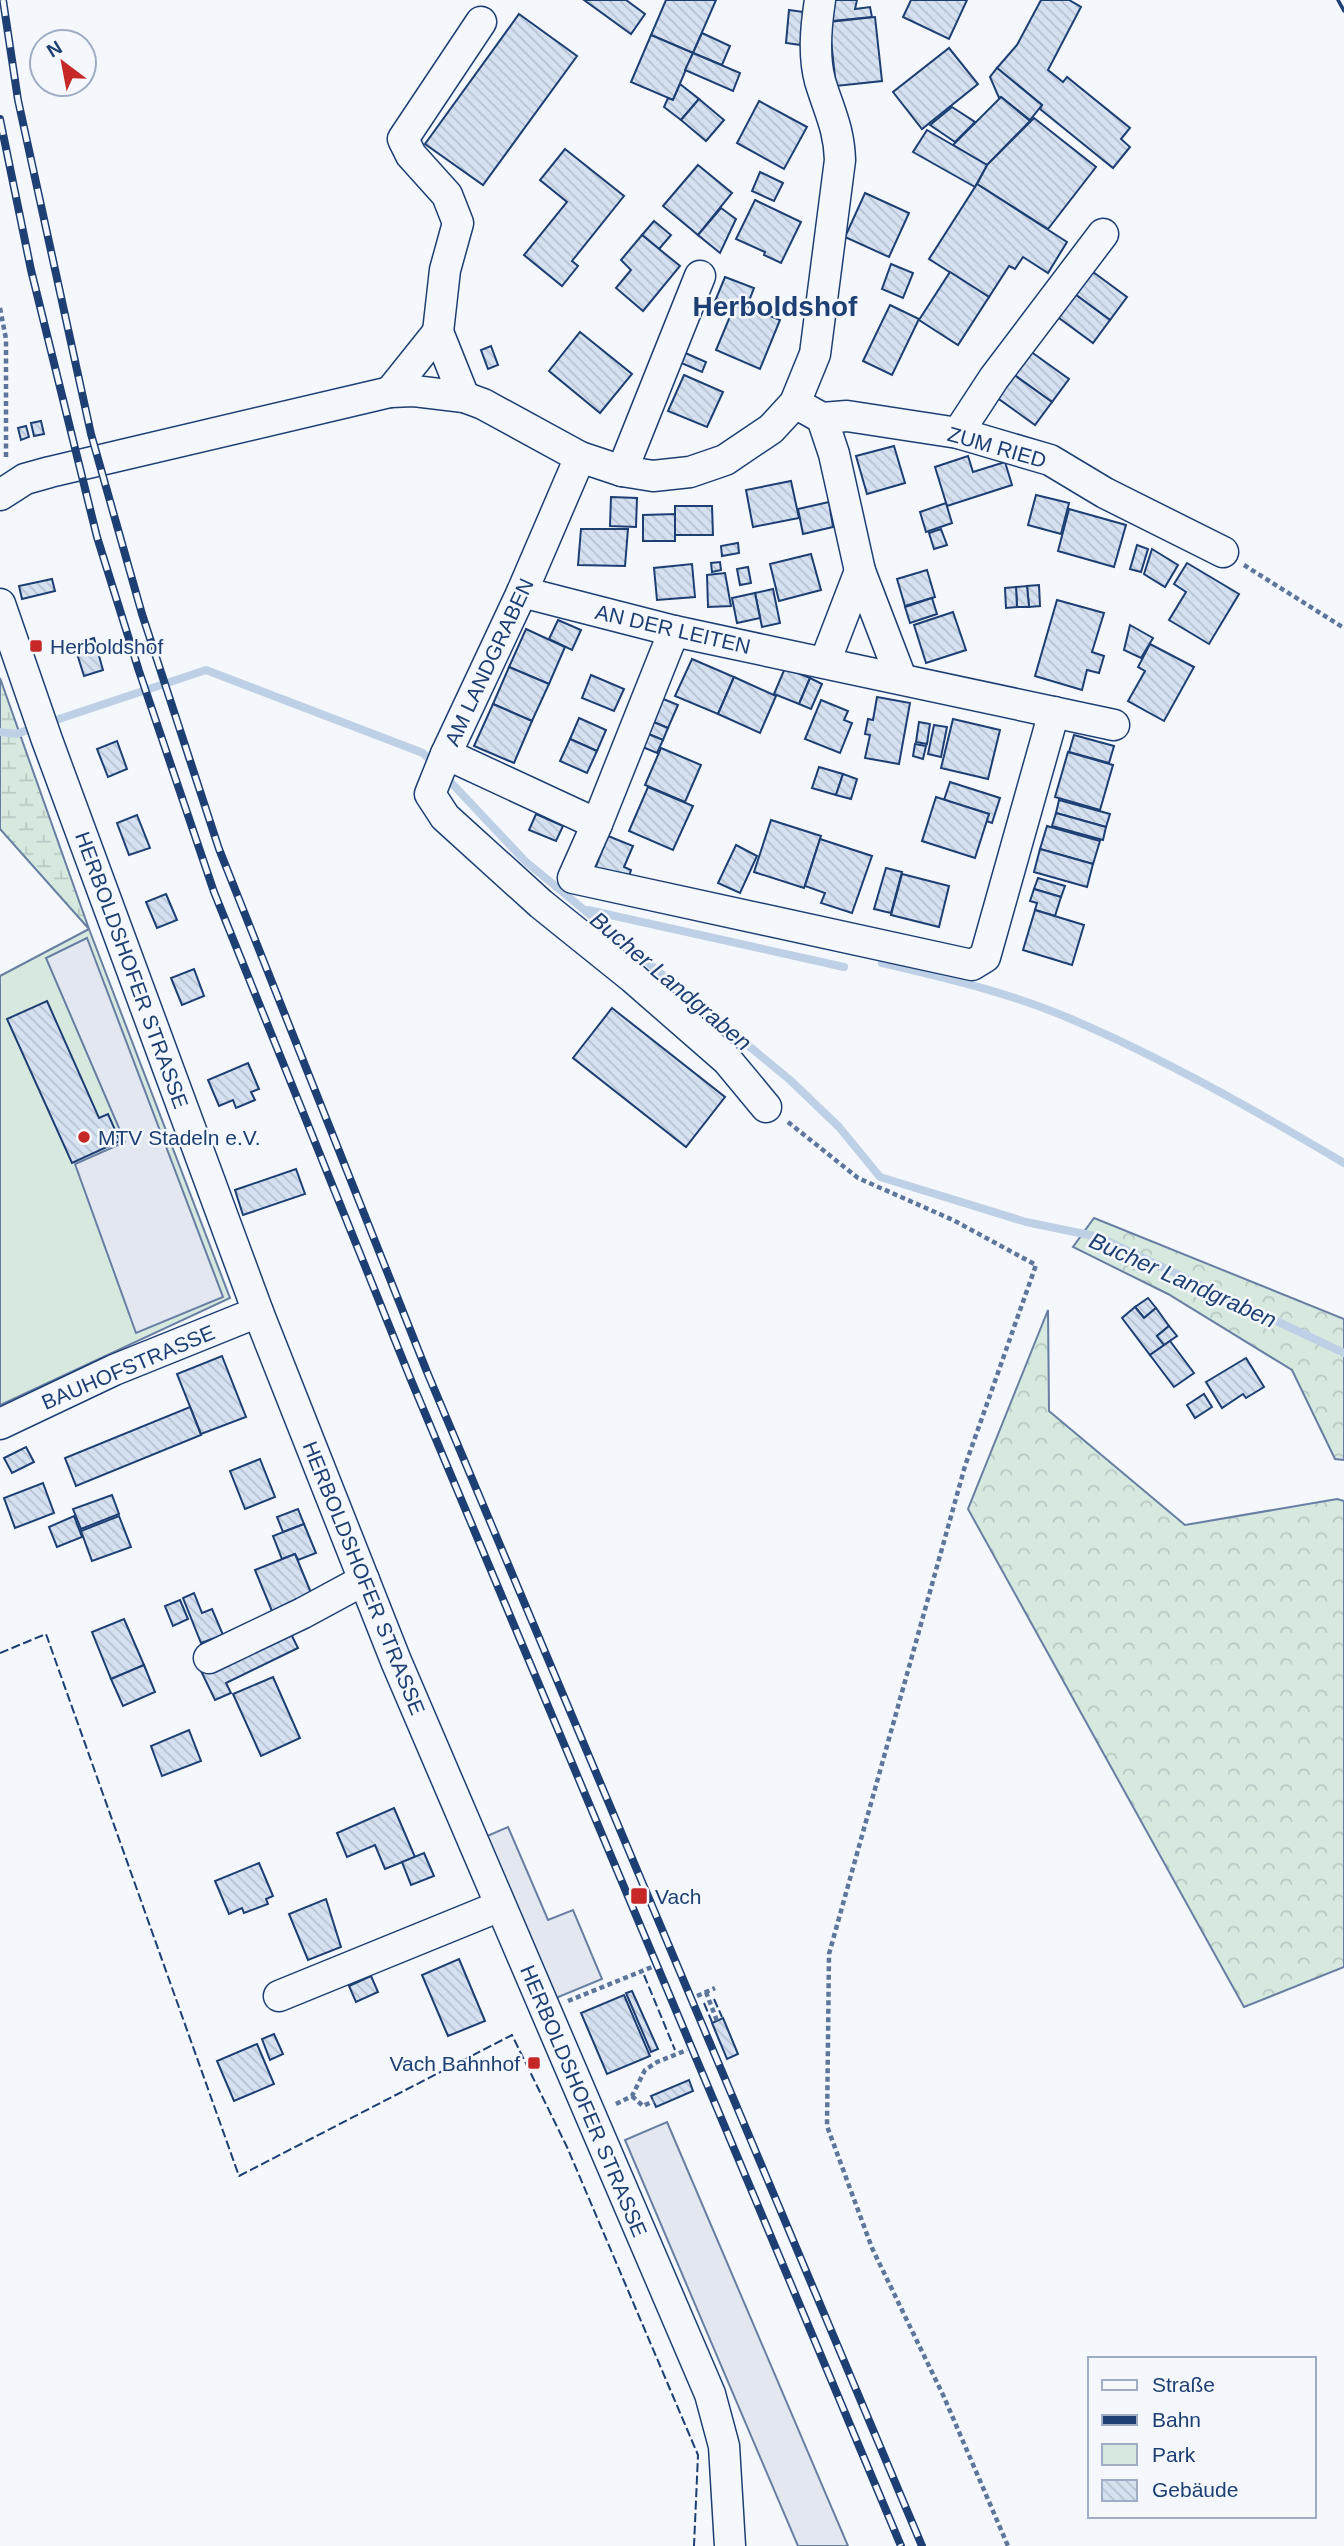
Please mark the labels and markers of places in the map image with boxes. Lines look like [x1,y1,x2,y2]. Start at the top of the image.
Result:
place label: Herboldshof [50,635,163,658]
marker: Herboldshof [28,638,44,654]
place label: MTV Stadeln e.V. [98,1126,261,1149]
marker: MTV Stadeln e.V. [76,1129,92,1145]
place label: Vach [655,1885,701,1908]
marker: Vach [629,1886,649,1906]
place label: Vach Bahnhof [390,2052,520,2075]
marker: Vach Bahnhof [526,2055,542,2071]

